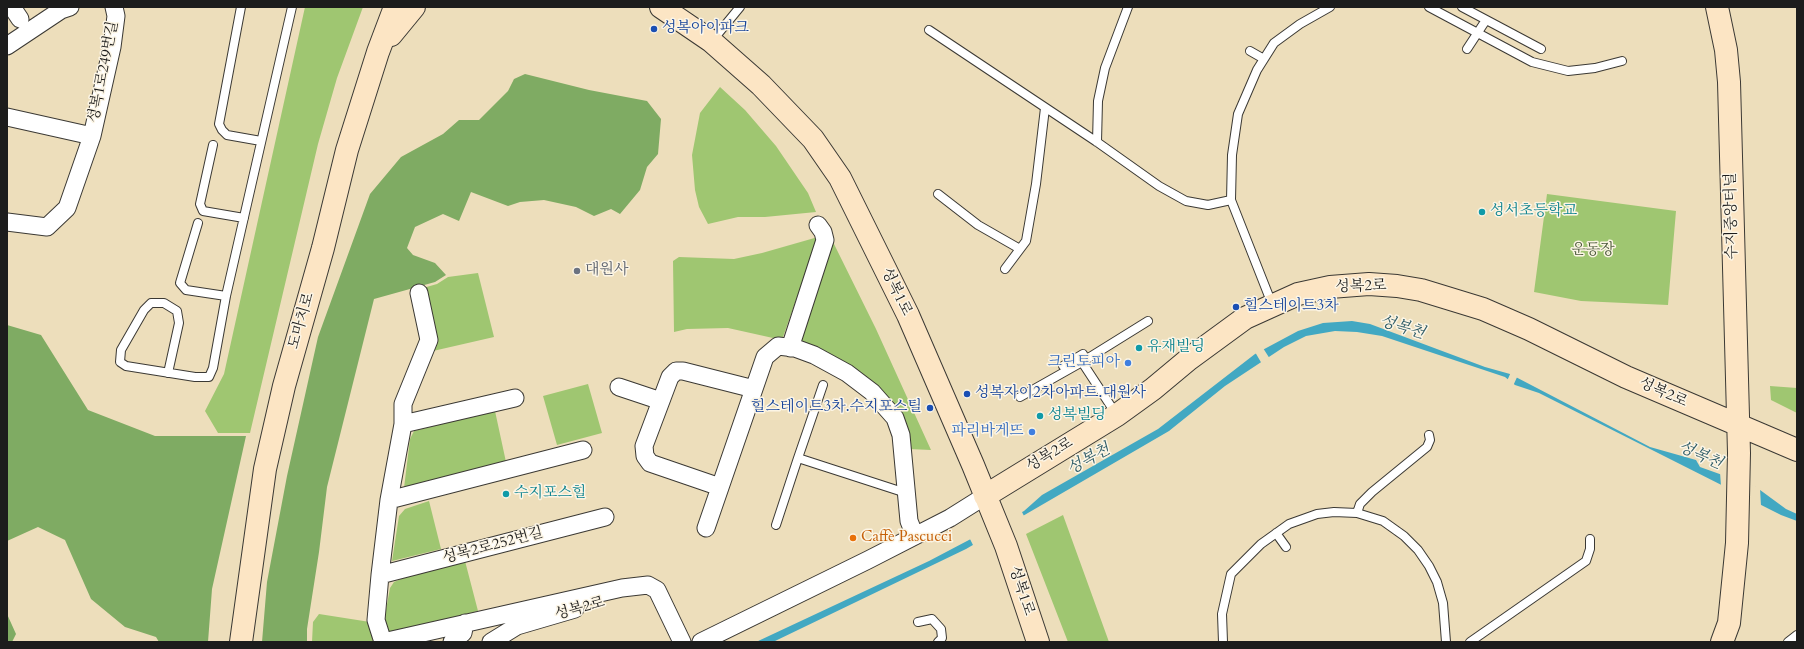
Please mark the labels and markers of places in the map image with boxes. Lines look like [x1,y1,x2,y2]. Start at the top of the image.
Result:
place label: 성복아이파크 [662,20,749,38]
marker: 성복아이파크 [649,24,659,34]
place label: 성서초등학교 [1490,203,1577,221]
marker: 성서초등학교 [1477,207,1487,217]
place label: 대원사 [585,262,628,280]
marker: 대원사 [572,266,582,276]
place label: 힐스테이트3차 [1244,298,1339,316]
marker: 힐스테이트3차 [1231,302,1241,312]
place label: 유재빌딩 [1147,339,1205,357]
marker: 유재빌딩 [1134,343,1144,353]
place label: 크린토피아 [1048,354,1120,372]
marker: 크린토피아 [1123,358,1133,368]
place label: 성복자이2차아파트.대원사 [975,385,1146,403]
marker: 성복자이2차아파트.대원사 [962,389,972,399]
place label: 힐스테이트3차.수지포스틸 [751,399,922,417]
marker: 힐스테이트3차.수지포스틸 [925,403,935,413]
place label: 성복빌딩 [1048,407,1106,425]
marker: 성복빌딩 [1035,411,1045,421]
place label: 파리바게뜨 [952,423,1024,441]
marker: 파리바게뜨 [1027,427,1037,437]
place label: 수지포스힐 [514,485,586,503]
marker: 수지포스힐 [501,489,511,499]
place label: Caffè Pascucci [861,529,952,547]
marker: Caffè Pascucci [848,533,858,543]

